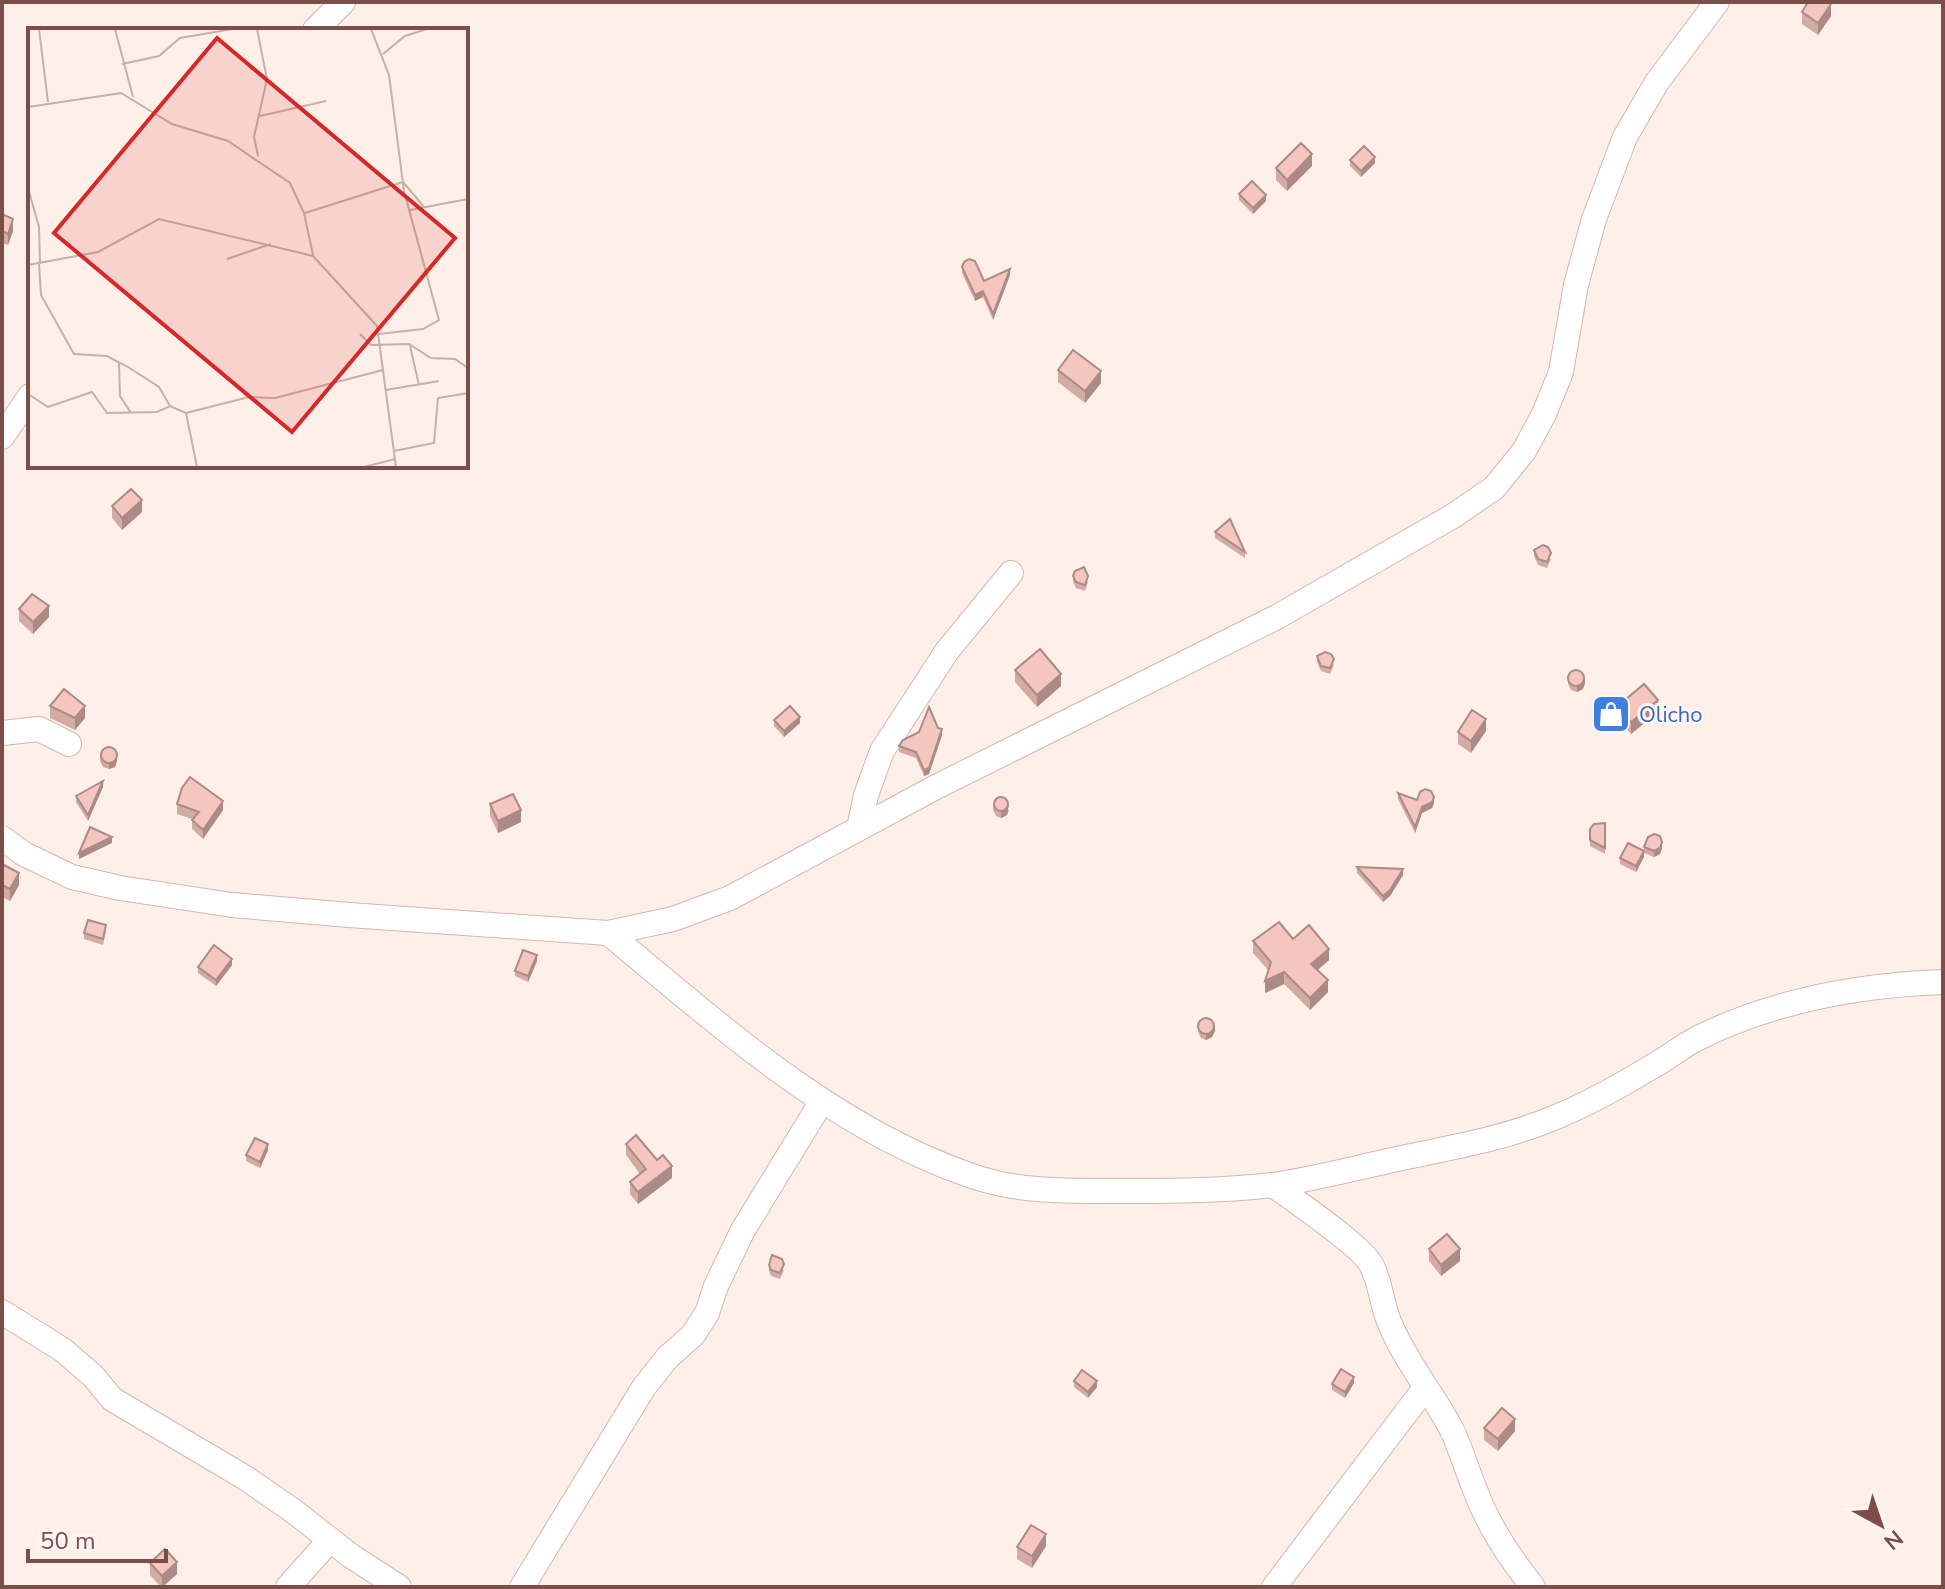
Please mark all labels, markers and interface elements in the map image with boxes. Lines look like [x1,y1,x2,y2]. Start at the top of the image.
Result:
inset map [28,28,468,468]
shop icon: Olicho [1590,693,1632,735]
place label: Olicho [1639,700,1702,730]
north arrow [1841,1485,1921,1565]
scale bar [28,1513,166,1563]
text: N [1877,1523,1909,1556]
text: 50 m [40,1525,96,1557]

